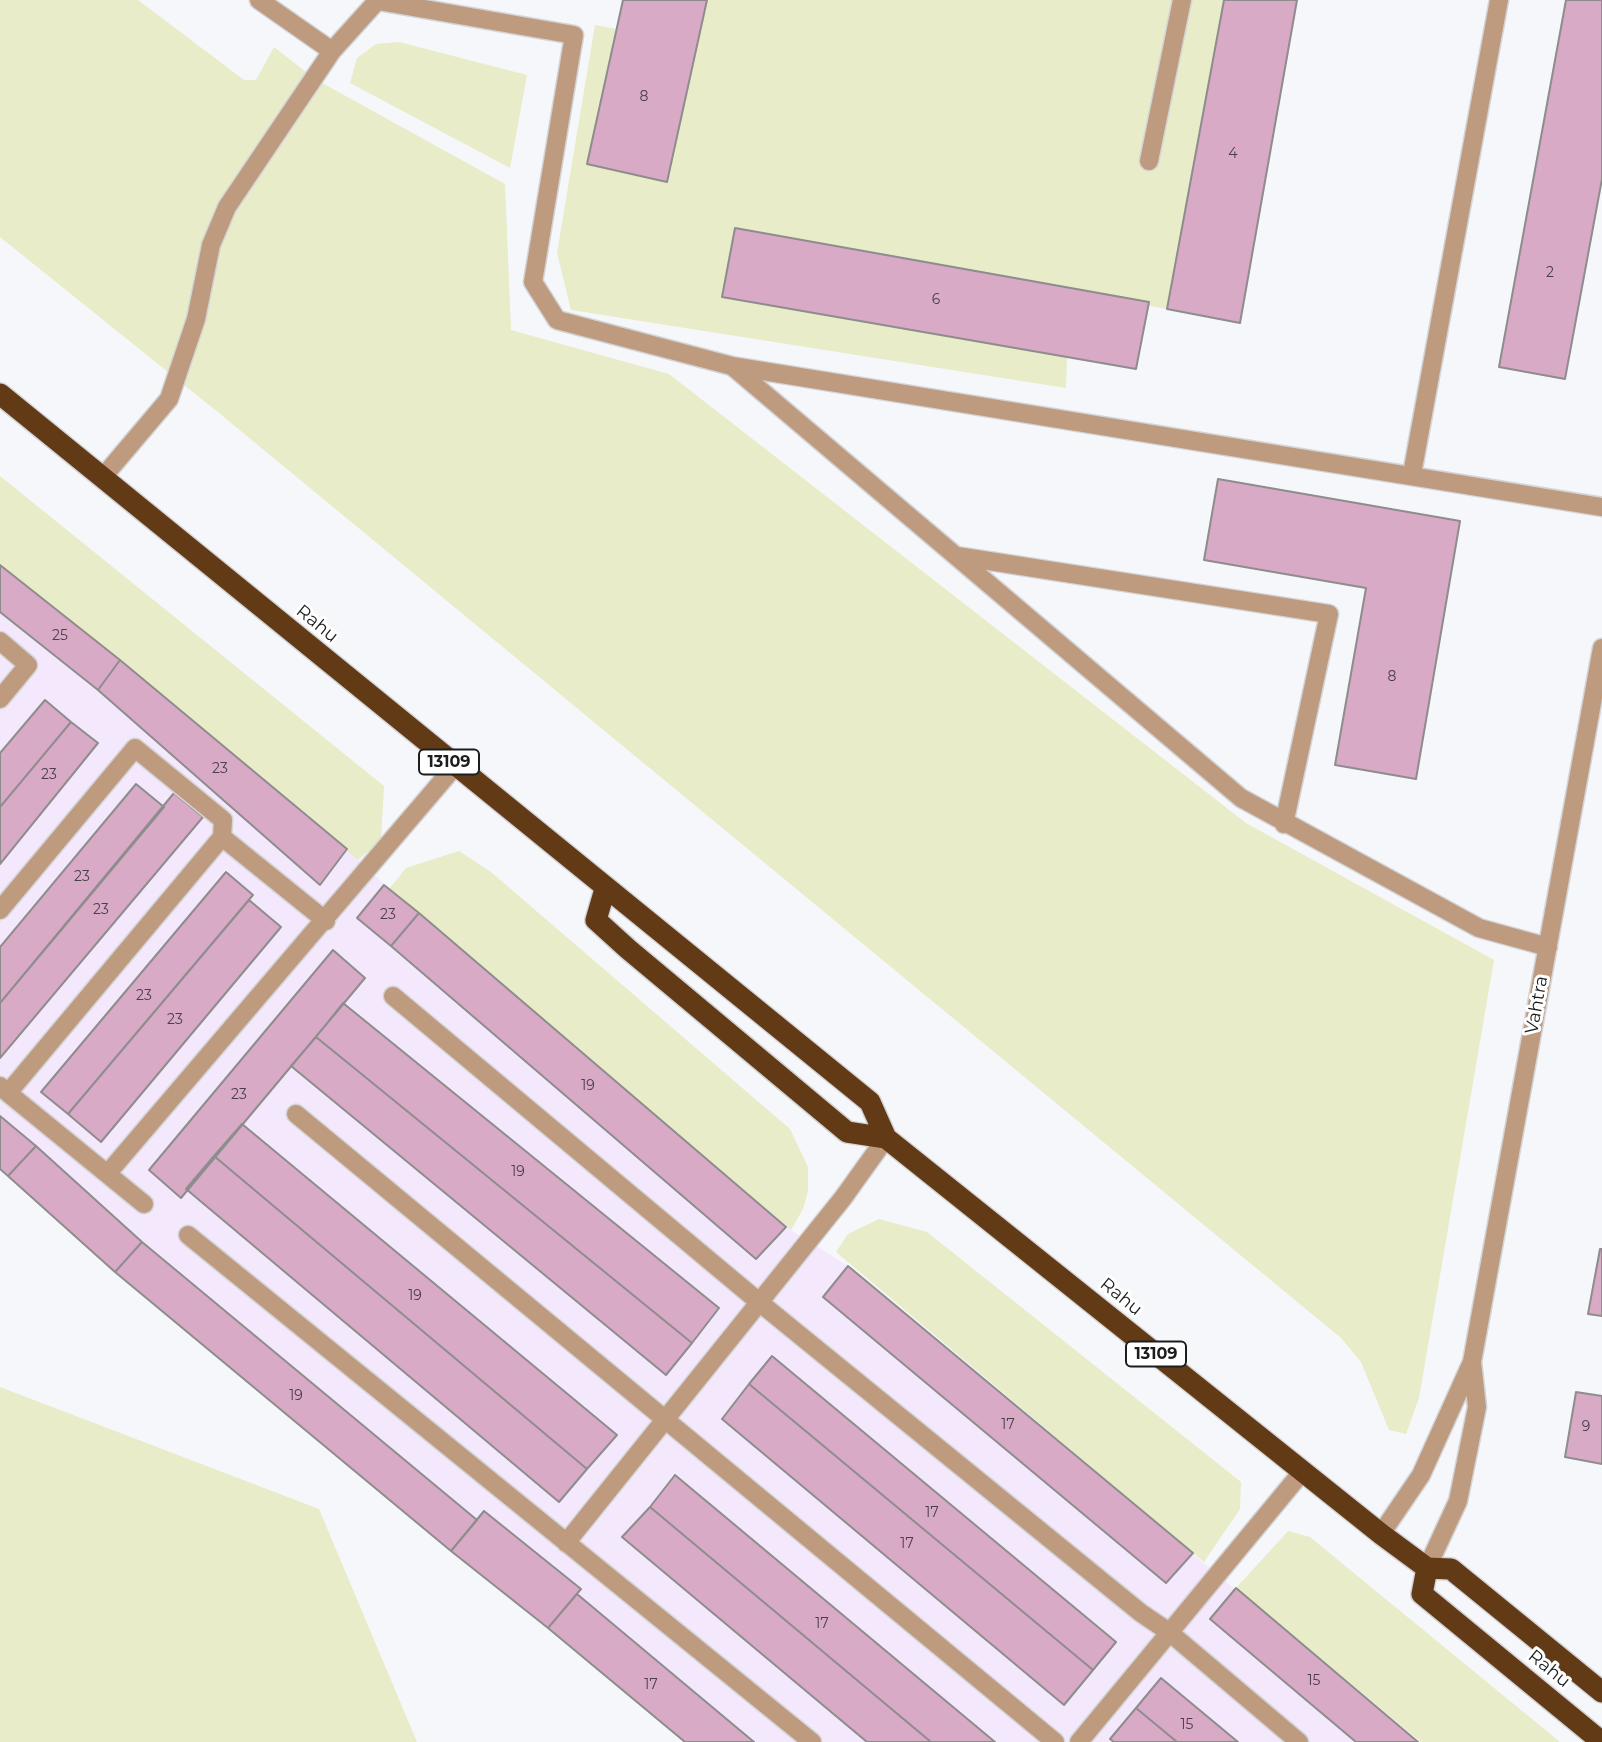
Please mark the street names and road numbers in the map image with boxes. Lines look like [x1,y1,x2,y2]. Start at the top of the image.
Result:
street label: Rahu [292,601,342,647]
road number: 13109 [419,750,479,775]
street label: Vahtra [1521,974,1553,1036]
street label: Rahu [1096,1274,1146,1320]
road number: 13109 [1126,1342,1186,1366]
street label: Rahu [1524,1646,1574,1692]

